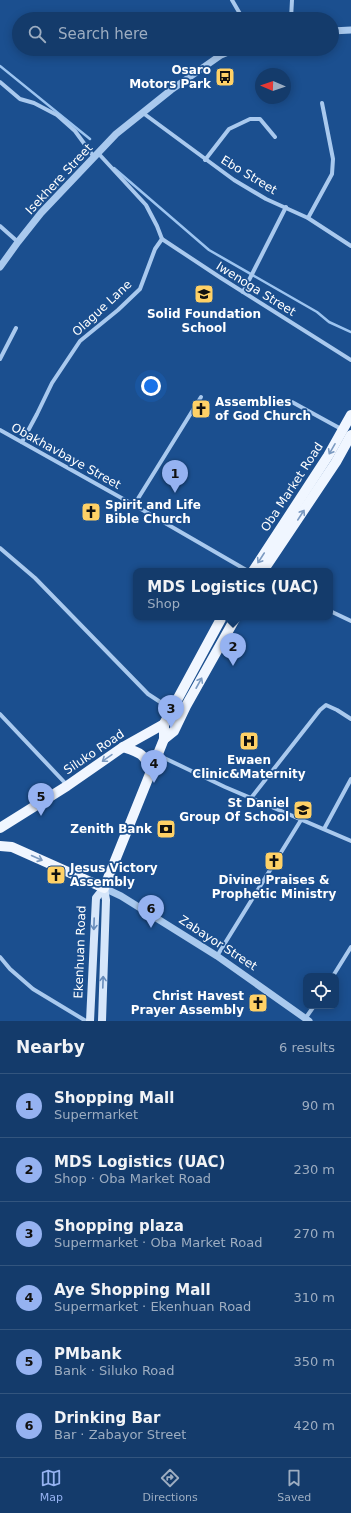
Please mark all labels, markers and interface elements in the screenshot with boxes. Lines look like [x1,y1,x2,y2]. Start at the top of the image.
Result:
search box [12,12,339,56]
icon: search [26,23,48,45]
text: Search here [58,25,148,43]
place label: Osaro Motors Park [129,63,212,91]
bus stop icon: Osaro Motors Park [214,66,236,88]
north arrow [255,68,291,104]
street label: Isekhere Street [23,141,95,217]
street label: Ebo Street [218,153,280,197]
street label: Iwenoga Street [214,259,299,319]
street label: Olague Lane [70,277,134,339]
school or university icon: Solid Foundation School [193,283,215,305]
place label: Solid Foundation School [147,307,261,335]
your location [141,376,161,396]
place label: Assemblies of God Church [215,395,311,423]
church icon: Assemblies of God Church [190,398,212,420]
street label: Obakhavbaye Street [9,420,124,492]
street label: Oba Market Road [258,440,326,534]
one-way arrow [328,443,335,455]
pin: 1 [162,460,188,493]
place label: Spirit and Life Bible Church [105,498,201,526]
church icon: Spirit and Life Bible Church [80,501,102,523]
one-way arrow [296,510,305,521]
one-way arrow [257,552,265,563]
popup [133,568,333,620]
text: MDS Logistics (UAC) [147,578,319,596]
text: Shop [147,596,180,611]
pin: 2 [220,633,246,666]
one-way arrow [195,677,203,689]
pin: 3 [158,695,184,728]
street label: Siluko Road [61,727,127,777]
hospital icon: Ewaen Clinic&Maternity [238,730,260,752]
pin: 4 [141,750,167,783]
place label: Ewaen Clinic&Maternity [192,753,306,781]
one-way arrow [101,754,112,762]
pin: 5 [28,783,54,816]
place label: St Daniel Group Of School [179,796,289,824]
school or university icon: St Daniel Group Of School [292,799,314,821]
bank icon: Zenith Bank [155,818,177,840]
place label: Zenith Bank [70,822,153,836]
church icon: Divine Praises & Prophetic Ministry [263,850,285,872]
one-way arrow [30,855,42,862]
place label: Jesus Victory Assembly [69,861,158,889]
church icon: Jesus Victory Assembly [45,864,67,886]
place label: Divine Praises & Prophetic Ministry [212,873,337,901]
pin: 6 [138,895,164,928]
street label: Ekenhuan Road [71,905,89,999]
street label: Zabayor Street [176,913,260,974]
one-way arrow [91,917,98,930]
map controls [303,973,339,1009]
button: locate [303,973,339,1009]
one-way arrow [99,976,107,989]
place label: Christ Havest Prayer Assembly [131,989,244,1017]
church icon: Christ Havest Prayer Assembly [247,992,269,1014]
text: Nearby [16,1037,85,1057]
text: 6 results [279,1040,335,1055]
text: Shopping Mall [54,1089,174,1107]
text: 1 [24,1098,34,1113]
text: 90 m [302,1098,335,1113]
text: Supermarket [54,1107,138,1122]
text: MDS Logistics (UAC) [54,1153,225,1171]
text: 2 [24,1162,34,1177]
text: 230 m [293,1162,335,1177]
text: Shop · Oba Market Road [54,1171,211,1186]
text: Shopping plaza [54,1217,184,1235]
text: 3 [24,1226,34,1241]
text: 270 m [293,1226,335,1241]
text: Supermarket · Oba Market Road [54,1235,262,1250]
text: Aye Shopping Mall [54,1281,211,1299]
text: 4 [24,1290,34,1305]
text: 310 m [293,1290,335,1305]
text: Supermarket · Ekenhuan Road [54,1299,251,1314]
text: PMbank [54,1345,121,1363]
text: 5 [24,1354,34,1369]
text: 350 m [293,1354,335,1369]
text: Bank · Siluko Road [54,1363,175,1378]
text: Drinking Bar [54,1409,160,1427]
text: 6 [24,1418,34,1433]
text: 420 m [293,1418,335,1433]
text: Bar · Zabayor Street [54,1427,186,1442]
tab: Map [40,1467,63,1504]
tab: Directions [142,1467,198,1504]
tab: Saved [277,1467,311,1504]

